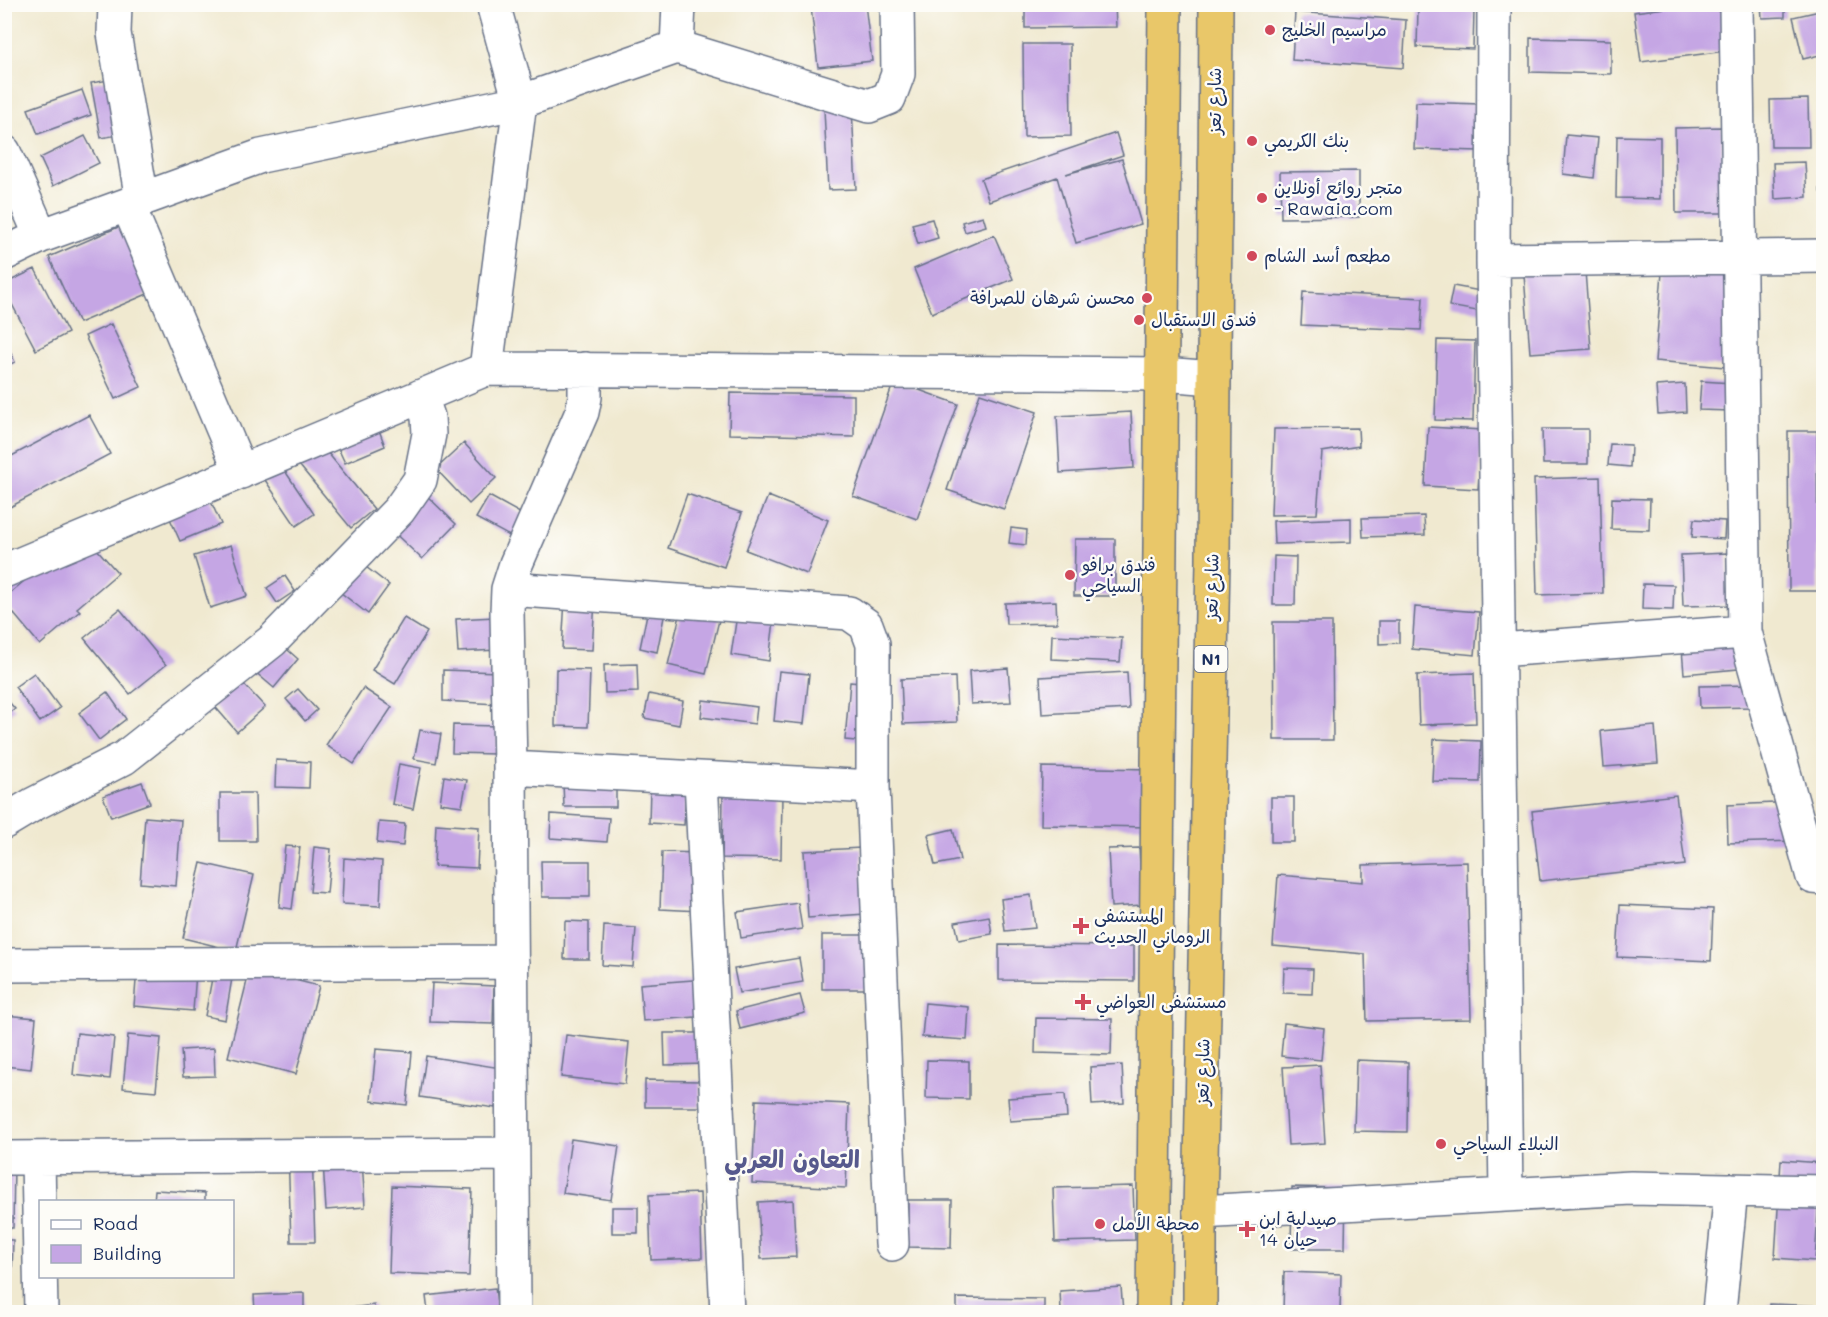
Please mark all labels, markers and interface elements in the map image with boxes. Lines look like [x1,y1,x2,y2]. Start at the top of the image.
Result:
place label: مراسيم الخليج [1282,17,1387,44]
marker: مراسيم الخليج [1263,23,1277,37]
street label: شارع تعز [1202,68,1227,136]
place label: بنك الكريمي [1264,128,1349,157]
marker: بنك الكريمي [1245,134,1259,148]
place label: متجر روائع أونلاين - Rawaia.com [1274,175,1403,220]
marker: متجر روائع أونلاين - Rawaia.com [1255,191,1269,205]
place label: مطعم أسد الشام [1264,243,1391,270]
marker: مطعم أسد الشام [1245,249,1259,263]
place label: محسن شرهان للصرافة [970,285,1135,309]
marker: محسن شرهان للصرافة [1140,291,1154,305]
place label: فندق الاستقبال [1151,307,1257,331]
marker: فندق الاستقبال [1132,313,1146,327]
place label: فندق برافو السياحي [1081,552,1156,602]
street label: شارع تعز [1198,553,1225,623]
marker: فندق برافو السياحي [1063,568,1077,582]
road number: N1 [1194,646,1228,672]
place label: المستشفى الروماني الحديث [1094,903,1210,953]
marker: المستشفى الروماني الحديث [1072,917,1090,935]
place label: مستشفى العواضي [1096,989,1227,1018]
marker: مستشفى العواضي [1074,993,1092,1011]
street label: شارع تعز [1189,1038,1216,1108]
place label: النبلاء السياحي [1453,1131,1559,1160]
marker: النبلاء السياحي [1434,1137,1448,1151]
district label: التعاون العربي [724,1143,860,1181]
legend [39,1200,234,1278]
place label: صيدلية ابن حيان 14 [1259,1206,1337,1251]
text: Road [93,1211,138,1235]
place label: محطة الأمل [1112,1211,1200,1235]
marker: محطة الأمل [1093,1217,1107,1231]
marker: صيدلية ابن حيان 14 [1240,1222,1254,1236]
text: Building [93,1241,161,1265]

